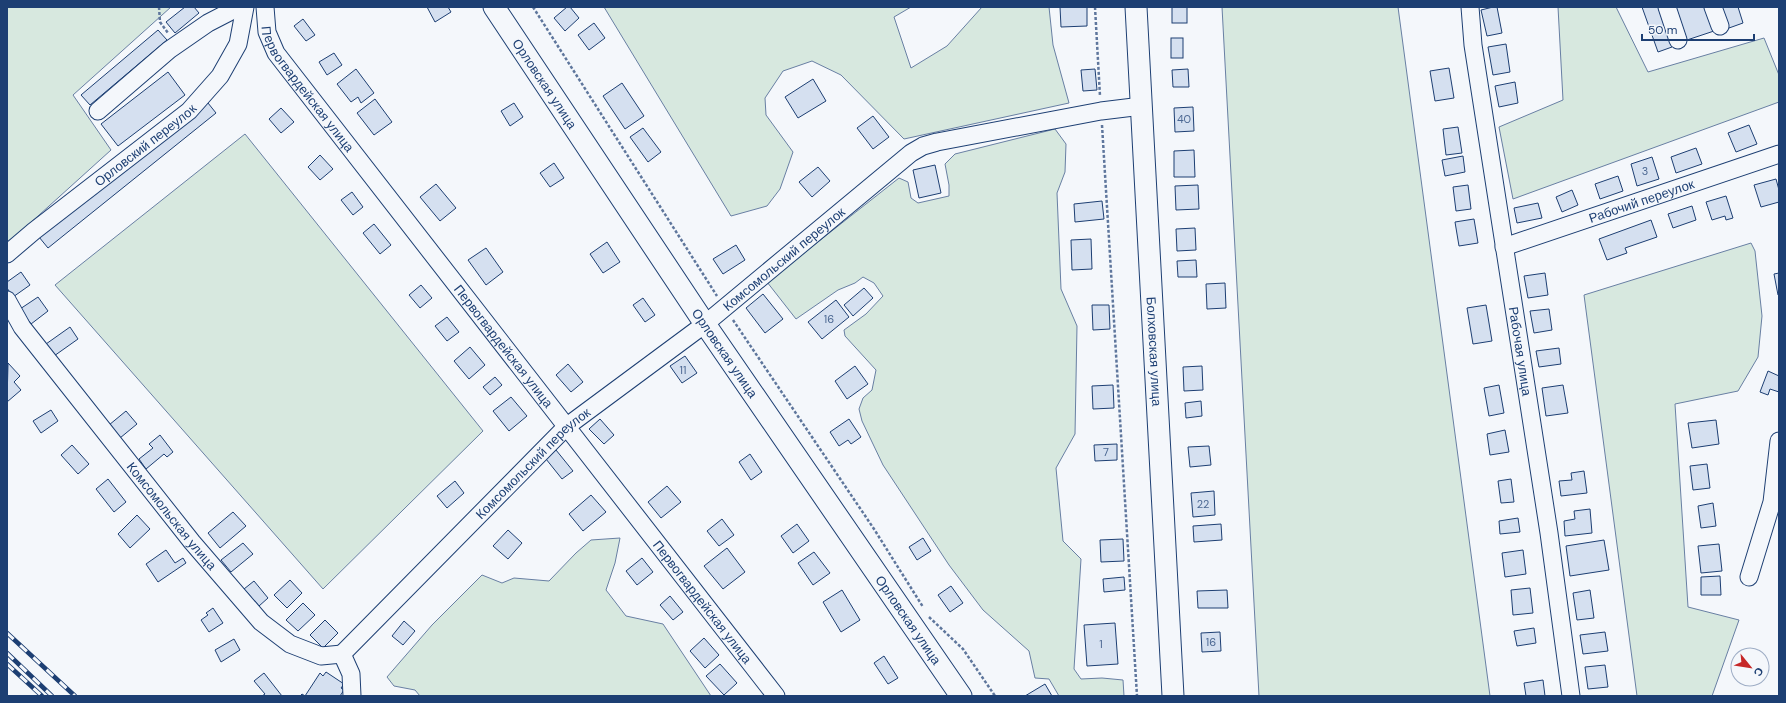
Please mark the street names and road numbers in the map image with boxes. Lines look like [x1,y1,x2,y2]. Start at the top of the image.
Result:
street label: Первогвардейская улица [258,26,358,156]
street label: Орловская улица [508,36,581,133]
street label: Орловский переулок [91,100,200,190]
street label: Рабочий переулок [1587,175,1697,227]
street label: Комсомольский переулок [719,203,849,315]
street label: Первогвардейская улица [450,281,557,412]
street label: Болховская улица [1143,296,1165,407]
street label: Орловская улица [688,305,762,402]
street label: Рабочая улица [1505,305,1536,398]
street label: Комсомольский переулок [472,404,594,523]
street label: Комсомольская улица [123,459,221,574]
street label: Первогвардейская улица [649,537,756,668]
street label: Орловская улица [872,572,945,669]

